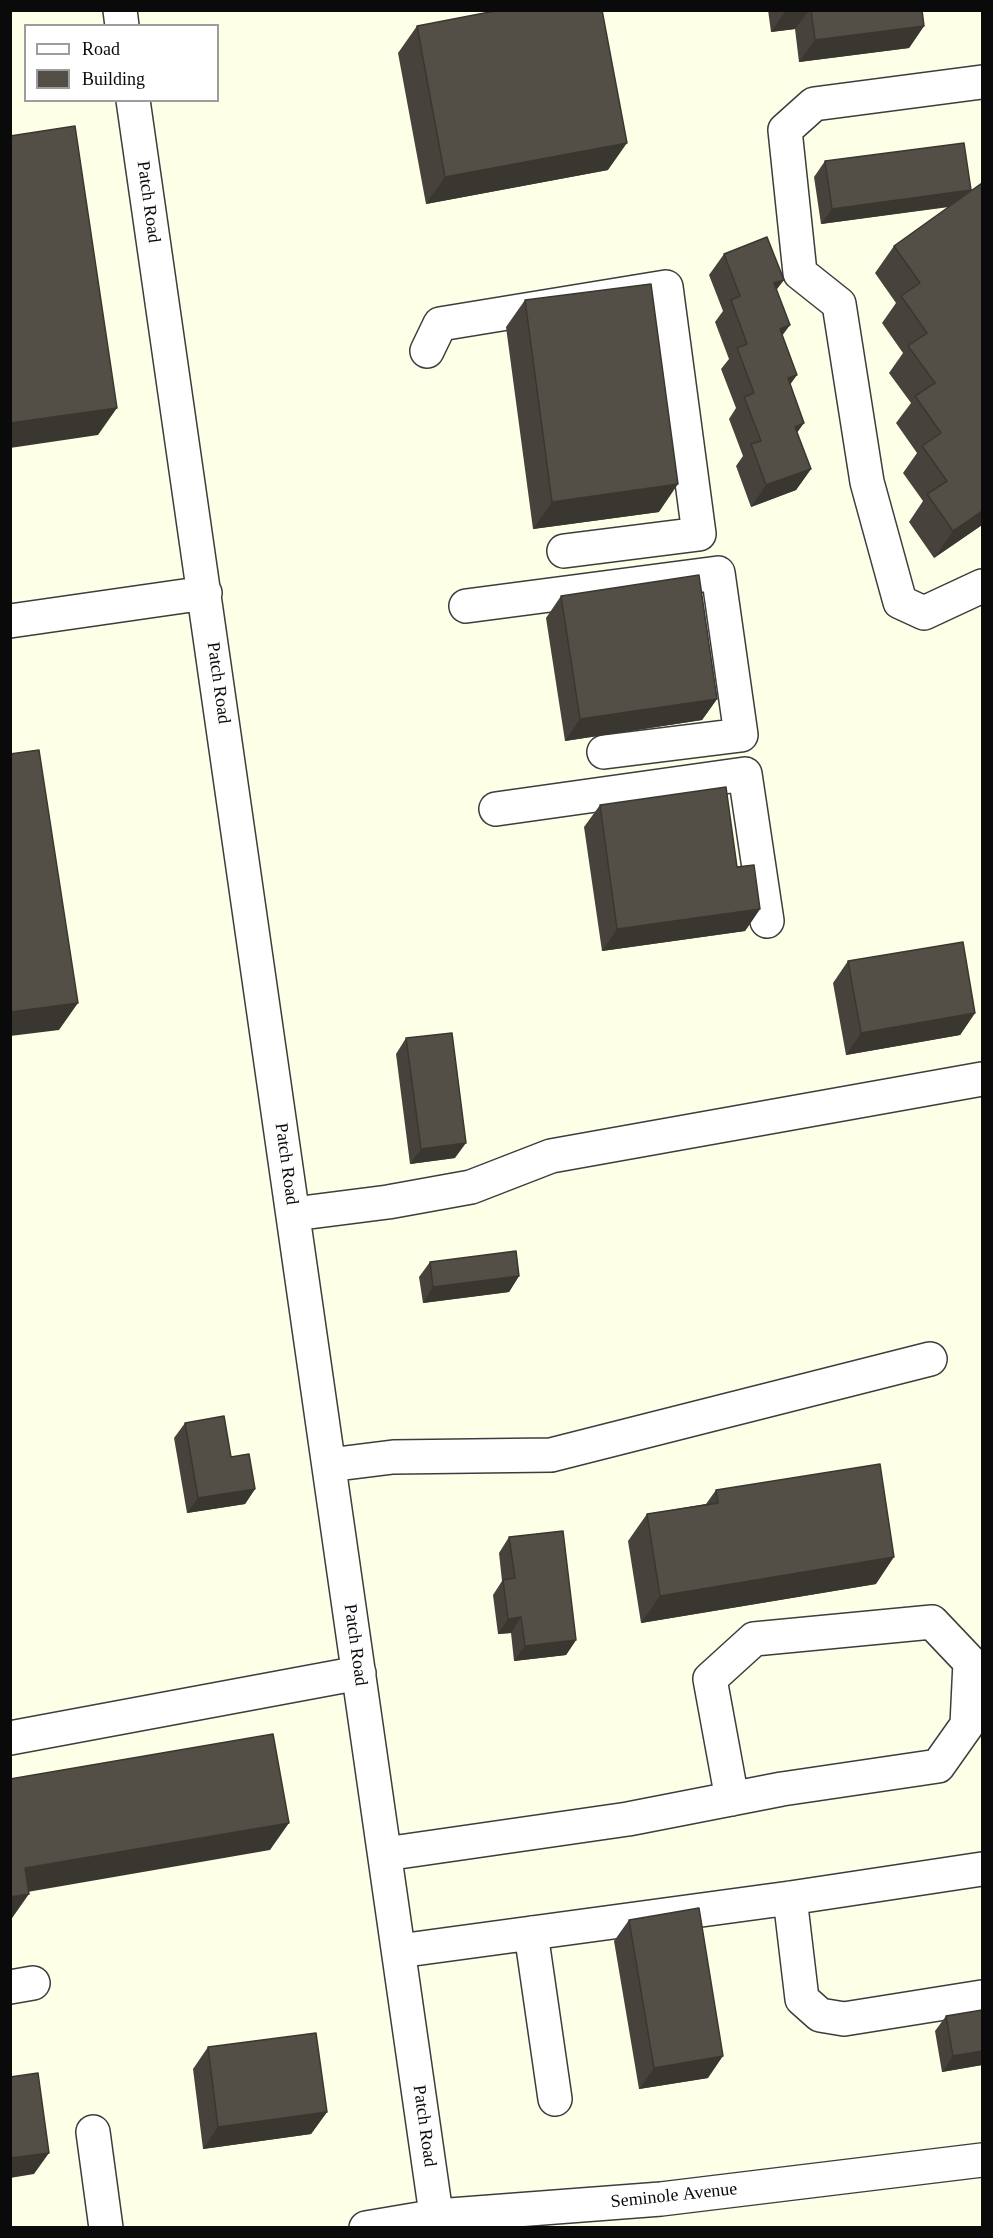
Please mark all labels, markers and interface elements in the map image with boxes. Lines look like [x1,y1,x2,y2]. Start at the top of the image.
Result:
legend [24,24,219,102]
text: Road [82,39,120,59]
text: Building [82,69,145,89]
street label: Patch Road [132,160,164,244]
street label: Patch Road [202,641,234,725]
street label: Patch Road [270,1122,302,1206]
street label: Patch Road [339,1603,371,1687]
street label: Patch Road [408,2084,440,2168]
street label: Seminole Avenue [610,2179,738,2213]

